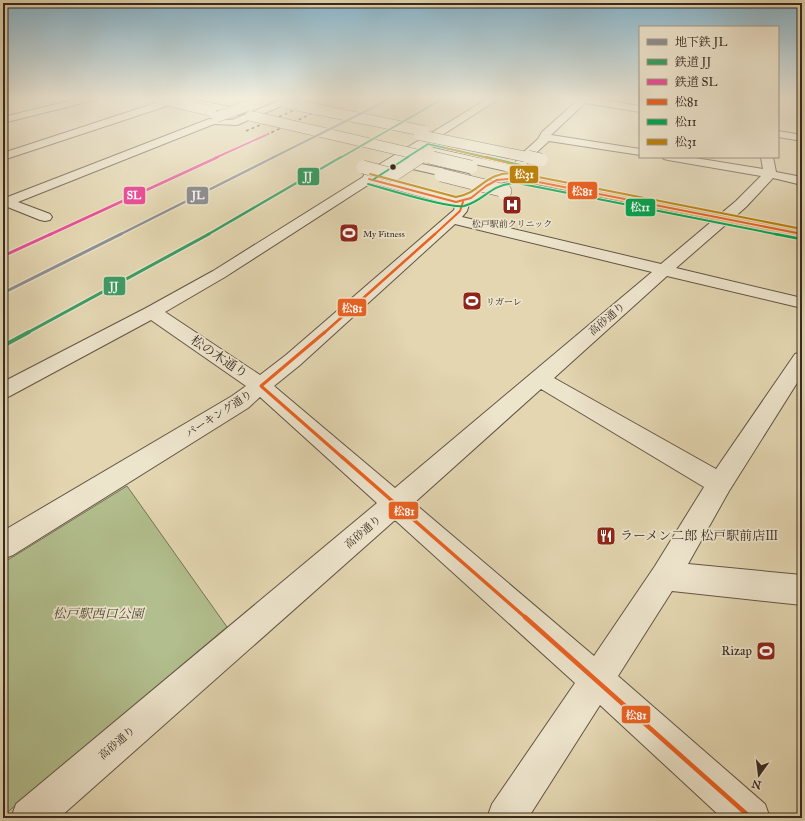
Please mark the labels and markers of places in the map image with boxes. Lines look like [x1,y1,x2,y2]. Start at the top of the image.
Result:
unlabelled marker [388,162,398,172]
hospital icon: 松戸駅前クリニック [501,194,523,216]
place label: 松戸駅前クリニック [472,218,552,229]
sports icon: My Fitness [338,222,360,244]
place label: My Fitness [363,228,405,239]
sports icon: リガーレ [461,290,483,312]
place label: リガーレ [486,296,522,307]
restaurant icon: ラーメン二郎 松戸駅前店Ⅲ [595,525,617,547]
place label: ラーメン二郎 松戸駅前店Ⅲ [620,528,778,544]
sports icon: Rizap [755,640,777,662]
place label: Rizap [721,643,752,659]

